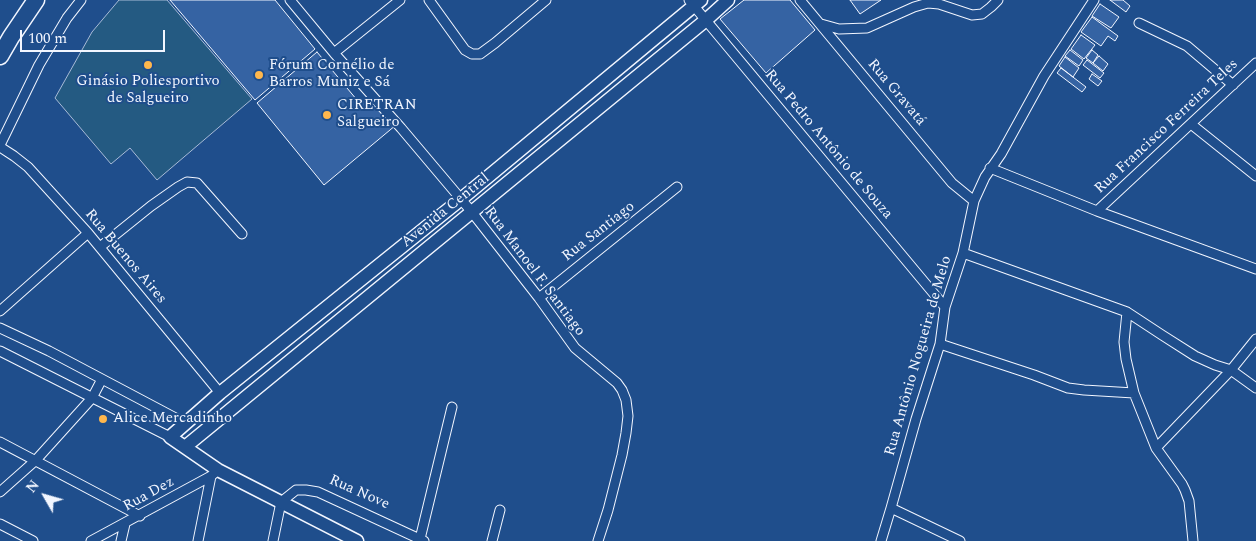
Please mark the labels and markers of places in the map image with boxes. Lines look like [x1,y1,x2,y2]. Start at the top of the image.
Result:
place label: Fórum Cornélio de Barros Muniz e Sá [269,57,394,92]
marker: Ginásio Poliesportivo de Salgueiro [142,59,154,71]
marker: Fórum Cornélio de Barros Muniz e Sá [253,69,265,81]
place label: Ginásio Poliesportivo de Salgueiro [76,73,220,108]
place label: CIRETRAN Salgueiro [337,97,417,132]
marker: CIRETRAN Salgueiro [321,109,333,121]
place label: Alice Mercadinho [113,410,232,428]
marker: Alice Mercadinho [97,413,109,425]

